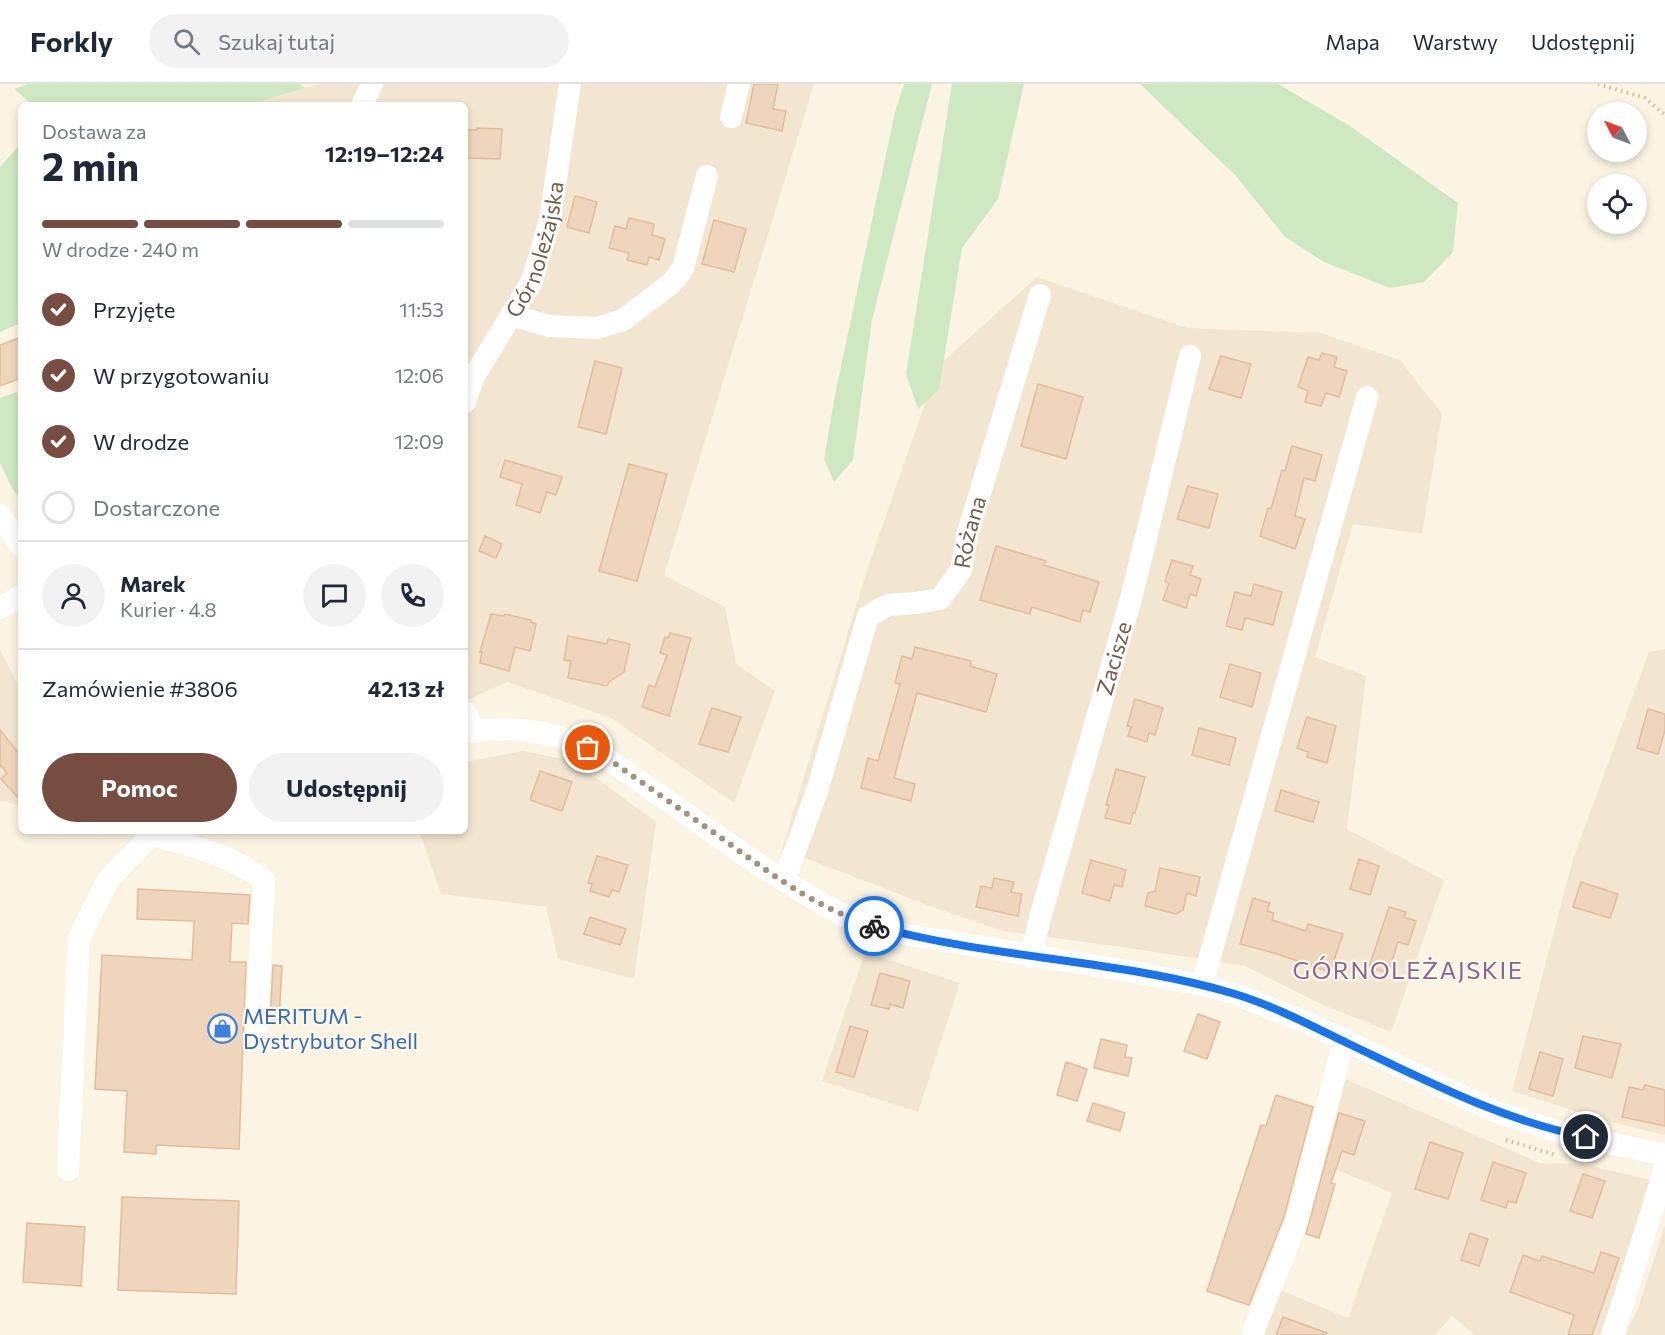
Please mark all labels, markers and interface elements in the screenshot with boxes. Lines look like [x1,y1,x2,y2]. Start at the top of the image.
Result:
search box [149,14,569,68]
text: Forkly [30,24,113,58]
icon: search [170,25,203,58]
text: Szukaj tutaj [218,28,335,55]
text: Mapa [1326,29,1380,54]
text: Warstwy [1413,29,1498,54]
text: Udostępnij [1531,29,1635,54]
north arrow [1587,102,1647,162]
map controls [1587,102,1647,234]
text: Dostawa za [42,119,146,143]
text: 12:19–12:24 [325,140,444,167]
text: 2 min [42,141,139,189]
button: locate [1587,174,1647,234]
street label: Górnoleżajska [499,180,569,322]
text: W drodze · 240 m [42,237,199,261]
icon: check [42,293,75,326]
text: Przyjęte [93,296,175,323]
text: 11:53 [399,297,444,321]
icon: check [42,359,75,392]
text: W przygotowaniu [93,362,269,389]
text: 12:06 [394,363,444,387]
icon: check [42,425,75,458]
text: W drodze [93,428,189,455]
text: 12:09 [394,429,444,453]
street label: Różana [948,493,991,570]
text: Dostarczone [93,494,220,521]
button: person [42,564,105,627]
button: chat [303,564,366,627]
button: phone [381,564,444,627]
text: Marek [120,570,186,597]
text: Kurier · 4.8 [120,597,217,621]
street label: Zacisze [1090,618,1137,698]
text: Zamówienie #3806 [42,675,238,702]
text: 42.13 zł [368,675,444,702]
pin [562,722,613,773]
icon: bag [571,731,604,764]
button: Pomoc [42,753,237,822]
button: Udostępnij [249,753,444,822]
courier [844,896,904,956]
icon: bike [858,910,891,943]
district label: GÓRNOLEŻAJSKIE [1293,955,1523,984]
place label: MERITUM - Dystrybutor Shell [243,1002,418,1054]
shop icon: MERITUM - Dystrybutor Shell [206,1013,238,1045]
pin [1560,1111,1611,1162]
icon: home [1569,1120,1602,1153]

